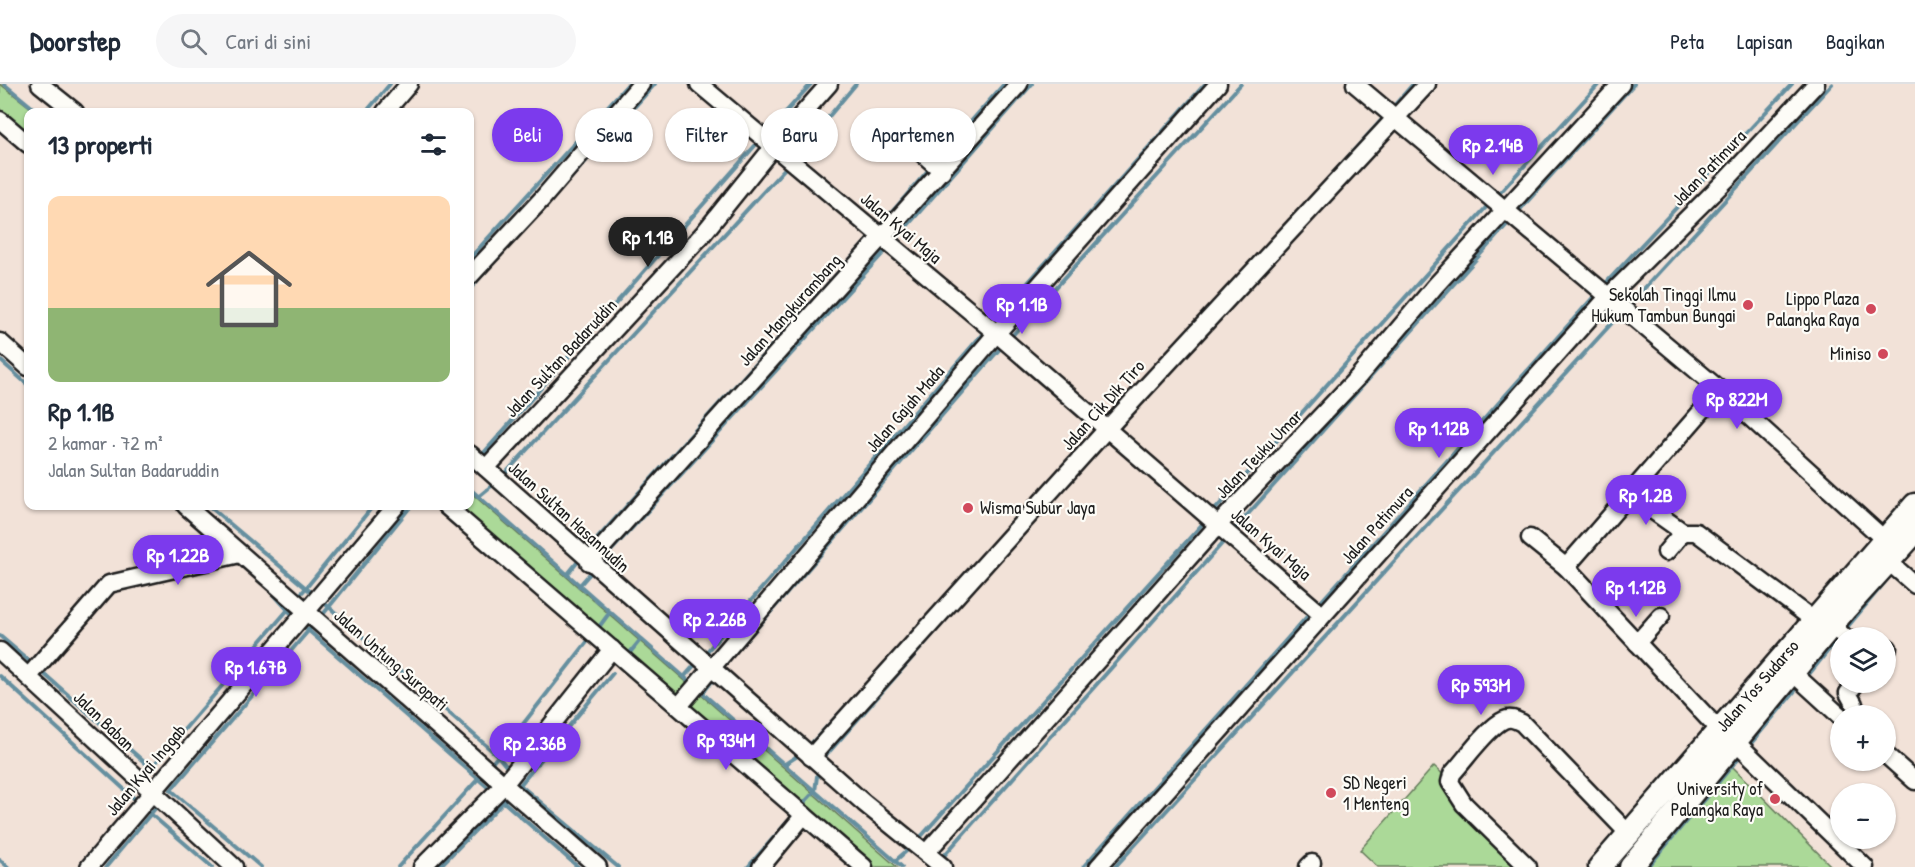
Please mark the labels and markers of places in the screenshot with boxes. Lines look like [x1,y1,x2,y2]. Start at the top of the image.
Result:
pin: Rp 2.14B [1431,125,1555,176]
pin: Rp 1.1B [593,217,703,268]
place label: Sekolah Tinggi Ilmu Hukum Tambun Bungai [1591,282,1736,328]
pin: Rp 1.1B [967,284,1077,335]
place label: Lippo Plaza Palangka Raya [1767,286,1859,332]
marker: Sekolah Tinggi Ilmu Hukum Tambun Bungai [1741,298,1755,312]
marker: Lippo Plaza Palangka Raya [1864,302,1878,316]
place label: Miniso [1830,341,1871,366]
marker: Miniso [1876,347,1890,361]
pin: Rp 822M [1682,379,1792,430]
pin: Rp 1.12B [1377,408,1501,459]
pin: Rp 1.2B [1591,475,1701,526]
place label: Wisma Subur Jaya [980,495,1095,520]
marker: Wisma Subur Jaya [961,501,975,515]
pin: Rp 1.22B [116,535,240,586]
pin: Rp 1.12B [1574,567,1698,618]
pin: Rp 2.26B [653,599,777,650]
pin: Rp 1.67B [194,647,318,698]
pin: Rp 593M [1426,665,1536,716]
pin: Rp 934M [671,720,781,771]
pin: Rp 2.36B [473,723,597,774]
place label: SD Negeri 1 Menteng [1343,770,1409,816]
place label: University of Palangka Raya [1671,776,1764,822]
marker: SD Negeri 1 Menteng [1324,786,1338,800]
marker: University of Palangka Raya [1768,792,1782,806]

